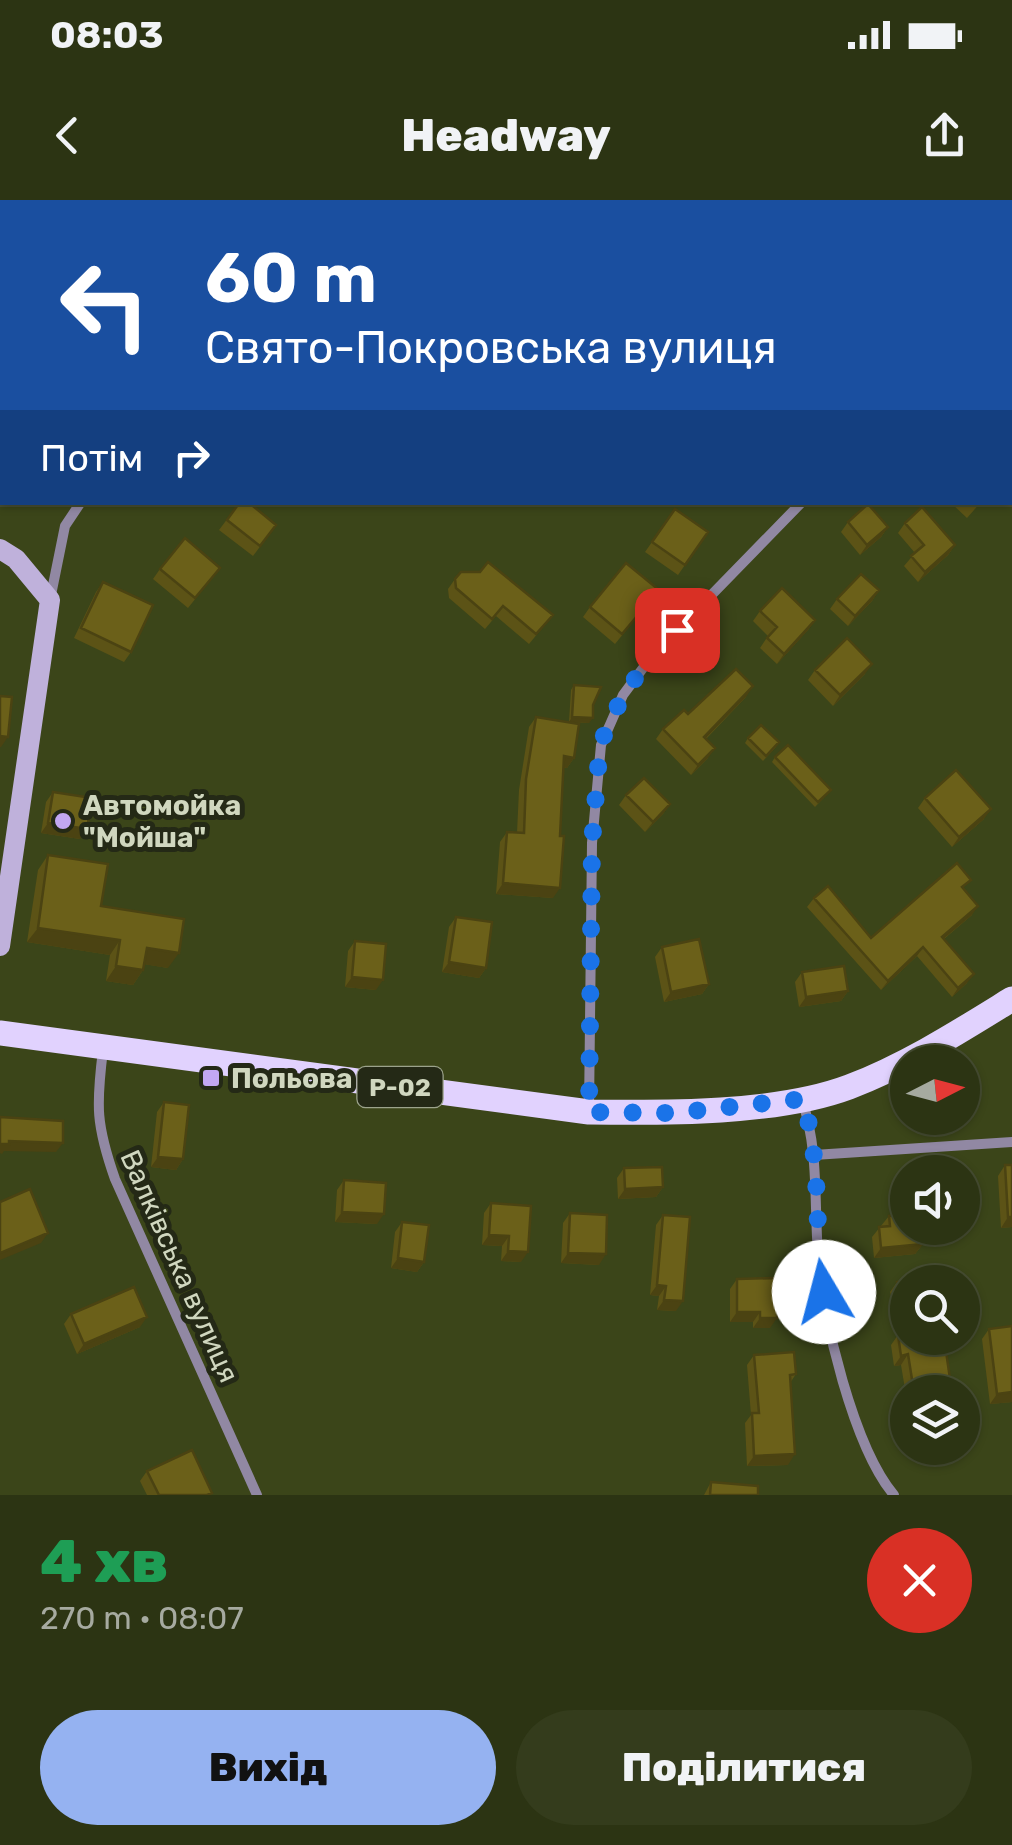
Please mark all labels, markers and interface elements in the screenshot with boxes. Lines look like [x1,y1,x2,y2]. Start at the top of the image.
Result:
text: 08:03 [50,12,164,58]
icon: back [40,108,95,163]
icon: share [917,108,972,163]
text: Headway [401,109,611,162]
text: 60 m [205,237,377,320]
icon: left [40,240,170,370]
text: Свято-Покровська вулиця [205,321,777,374]
icon: right [164,430,219,485]
text: Потім [40,435,144,481]
pin [635,588,720,673]
icon: arrive [650,603,705,658]
place label: Автомойка "Мойша" [83,789,241,854]
marker: Автомойка "Мойша" [52,810,74,832]
north arrow [890,1045,980,1135]
map controls [890,1045,980,1465]
place label: Польова [231,1062,353,1095]
marker: Польова [200,1067,222,1089]
road number: Р-02 [358,1067,442,1107]
street label: Валківська вулиця [113,1145,246,1387]
button: sound [890,1155,980,1245]
position arrow [772,1240,876,1344]
button: search [890,1265,980,1355]
button: layers [890,1375,980,1465]
text: 4 хв [40,1526,169,1597]
button: close [867,1528,972,1633]
text: 270 m · 08:07 [40,1599,244,1637]
button: Вихід [40,1710,496,1825]
button: Поділитися [516,1710,972,1825]

